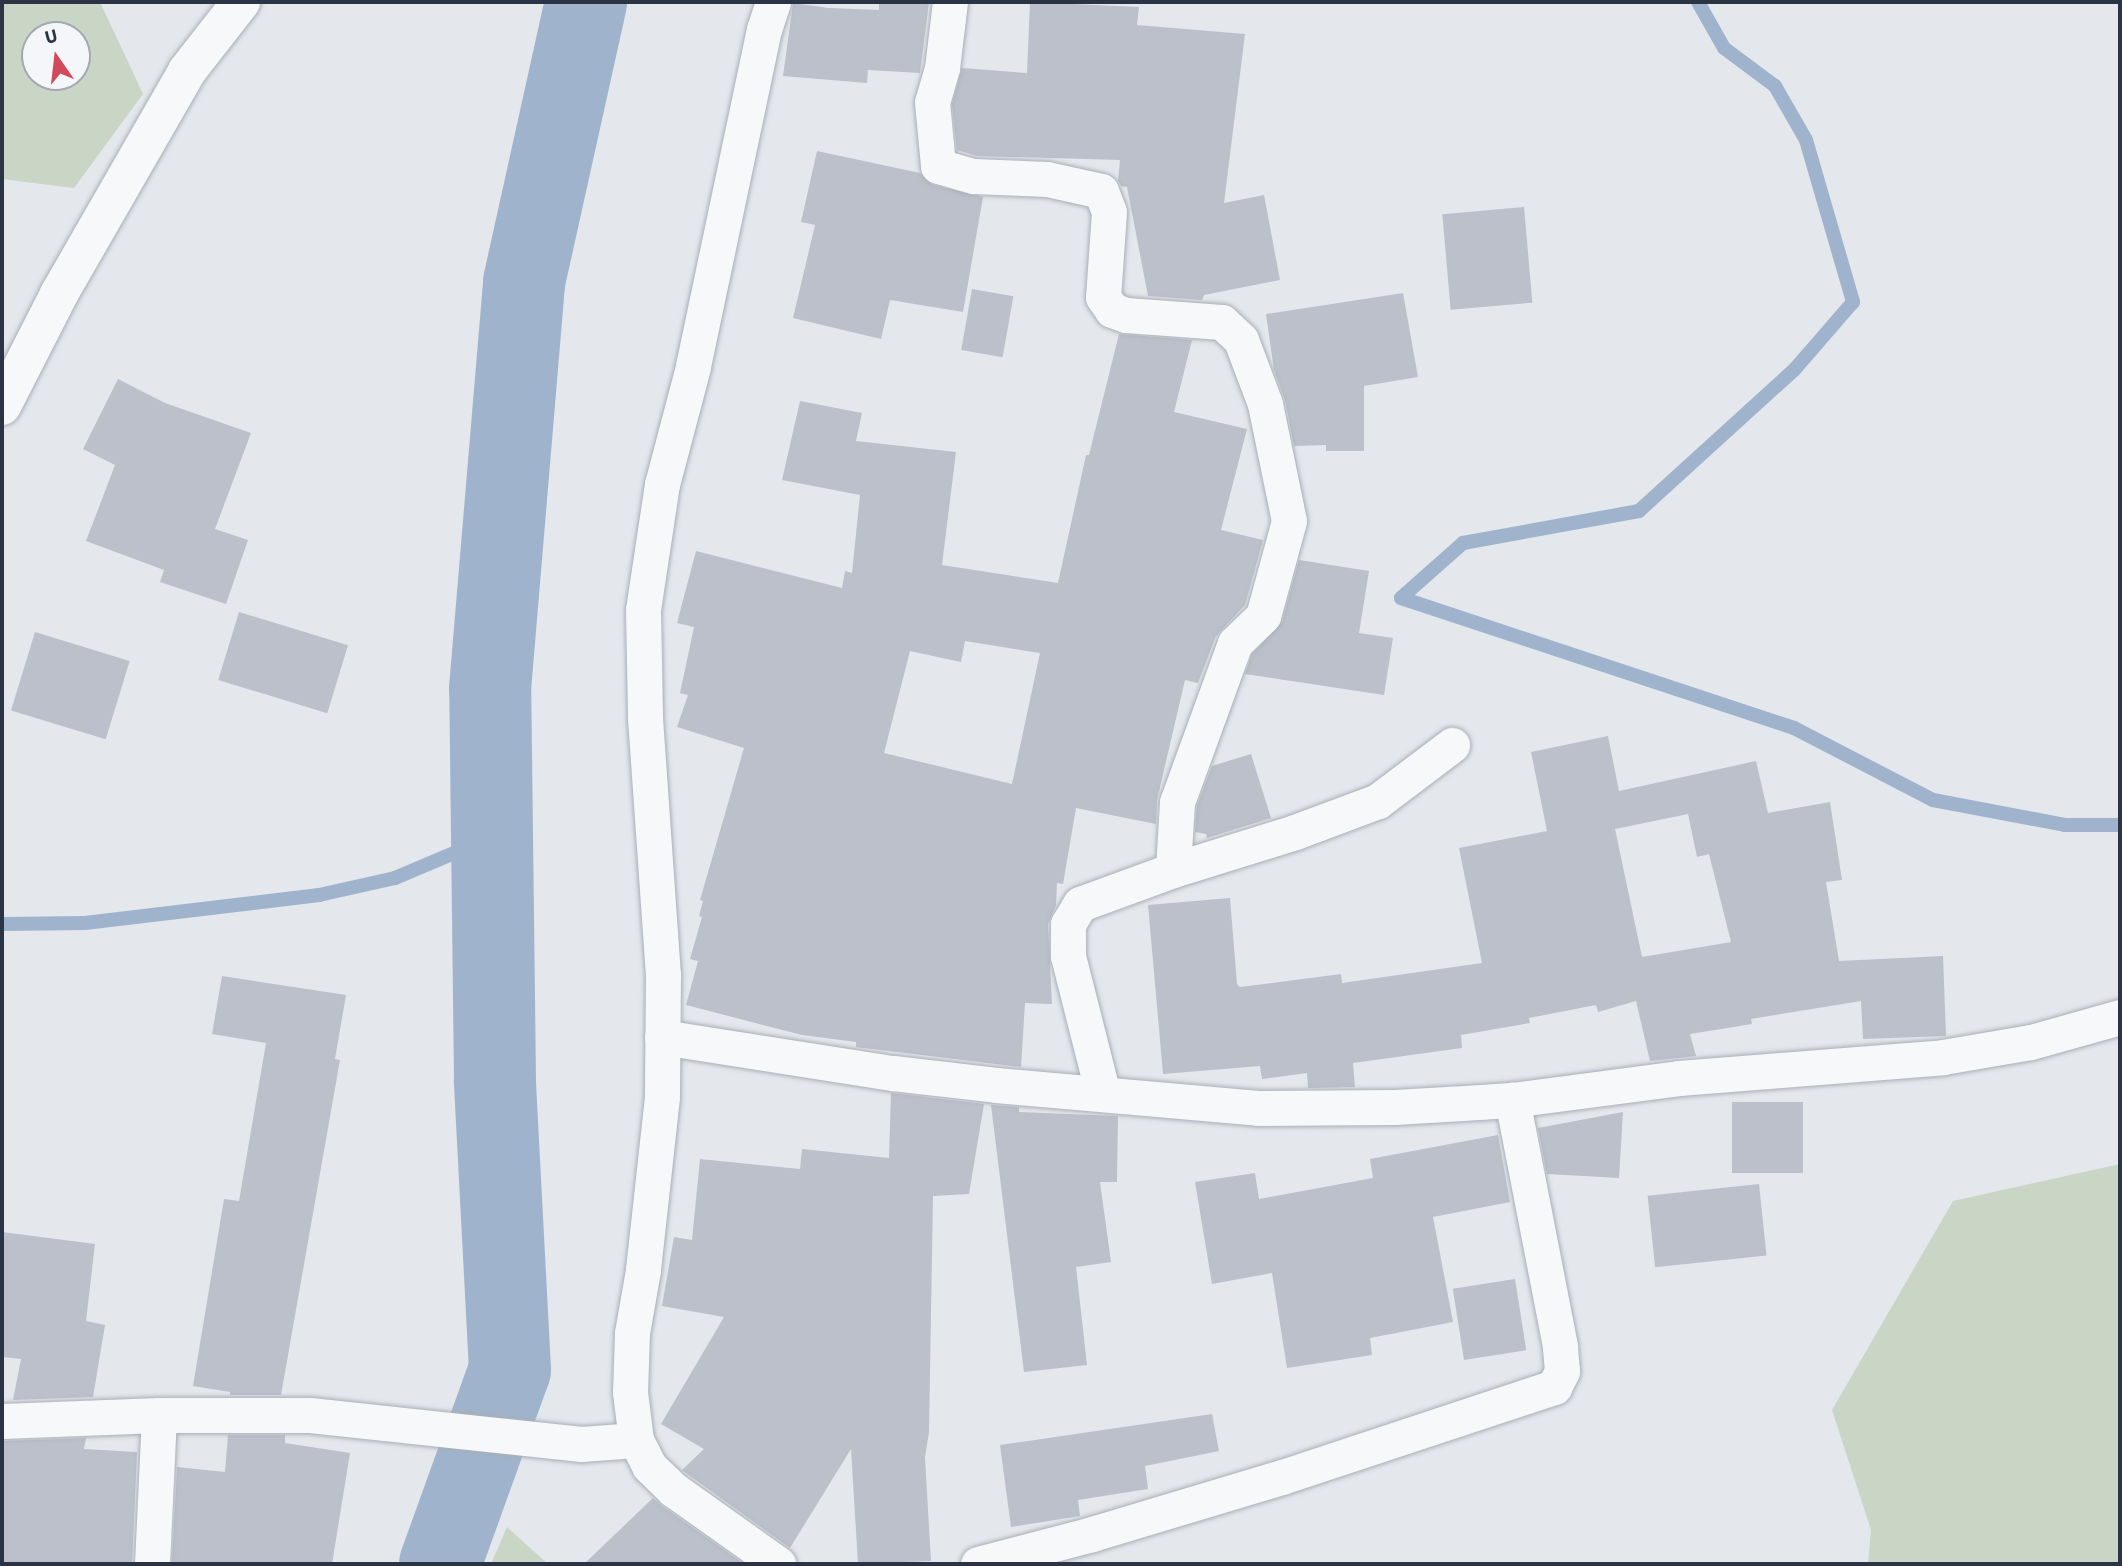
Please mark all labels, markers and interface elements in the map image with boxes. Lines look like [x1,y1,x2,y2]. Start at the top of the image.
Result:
north arrow [21,21,91,91]
text: U [42,22,61,52]

